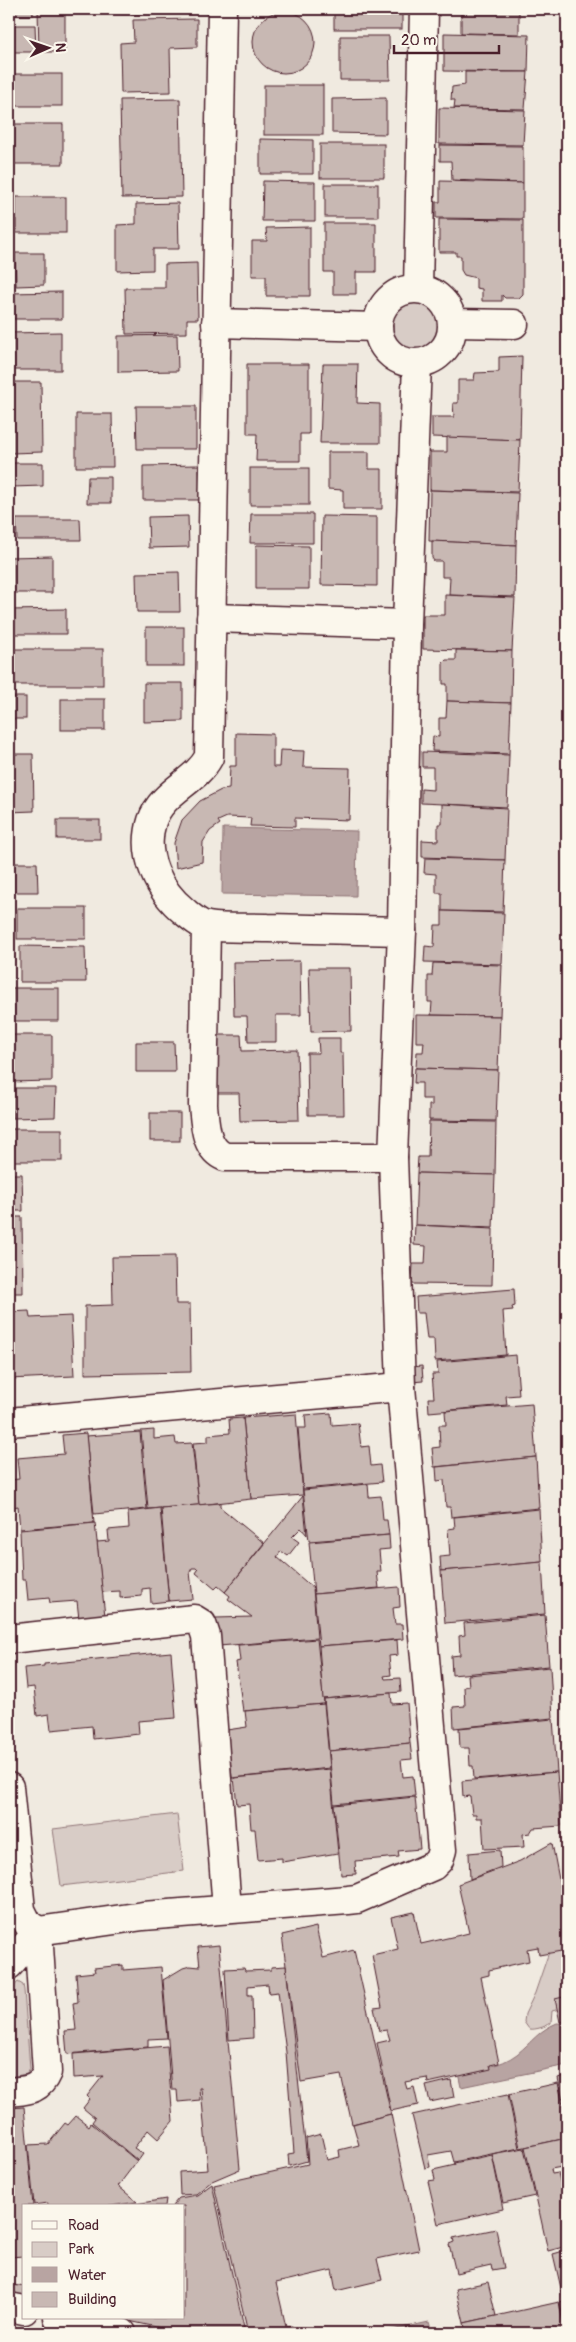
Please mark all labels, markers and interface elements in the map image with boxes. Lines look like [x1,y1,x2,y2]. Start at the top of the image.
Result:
north arrow [22,22,72,72]
scale bar [394,22,498,54]
text: 20 m [401,31,436,50]
text: N [52,43,69,53]
legend [22,2204,185,2320]
text: Road [68,2216,99,2235]
text: Park [68,2240,95,2259]
text: Water [68,2266,107,2285]
text: Building [68,2290,116,2309]

